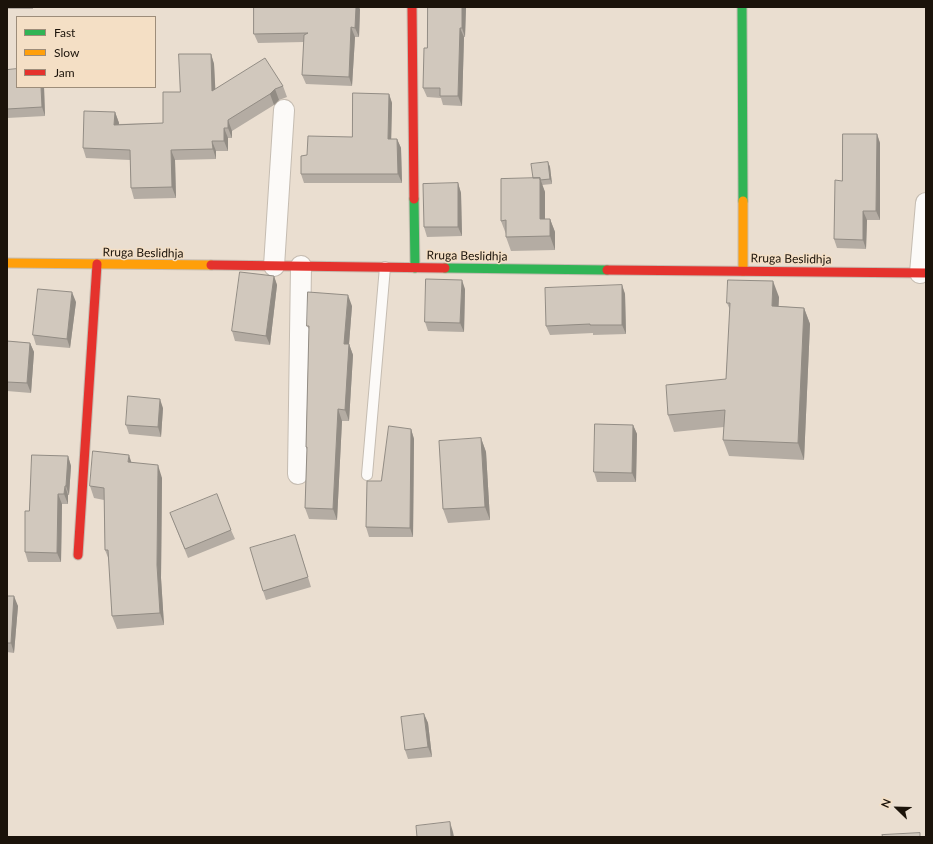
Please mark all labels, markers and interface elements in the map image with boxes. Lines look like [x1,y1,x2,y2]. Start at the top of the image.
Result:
legend [16,16,156,88]
text: Fast [54,25,75,40]
text: Slow [54,45,79,60]
text: Jam [54,65,75,80]
street label: Rruga Beslidhja [102,245,184,261]
street label: Rruga Beslidhja [426,248,508,264]
street label: Rruga Beslidhja [750,251,832,267]
north arrow [877,788,917,828]
text: N [878,797,893,810]

